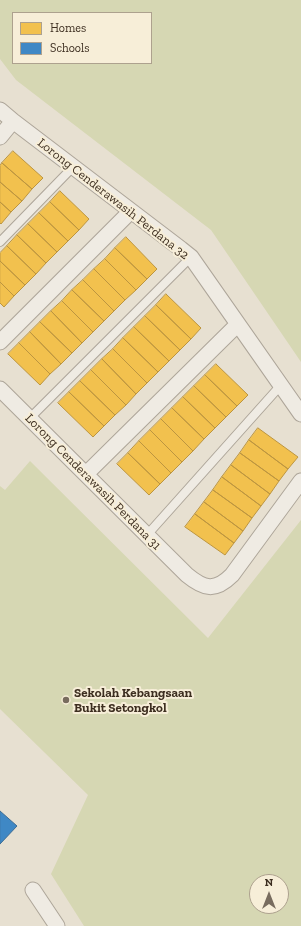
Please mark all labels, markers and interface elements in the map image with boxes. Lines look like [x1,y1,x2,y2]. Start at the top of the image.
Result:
legend [12,12,152,64]
text: Homes [50,21,86,35]
text: Schools [50,41,89,55]
street label: Lorong Cenderawasih Perdana 32 [34,135,192,263]
street label: Lorong Cenderawasih Perdana 31 [22,411,164,553]
place label: Sekolah Kebangsaan Bukit Setongkol [74,685,192,716]
marker: Sekolah Kebangsaan Bukit Setongkol [61,695,71,705]
north arrow [249,874,289,914]
text: N [265,876,273,889]

